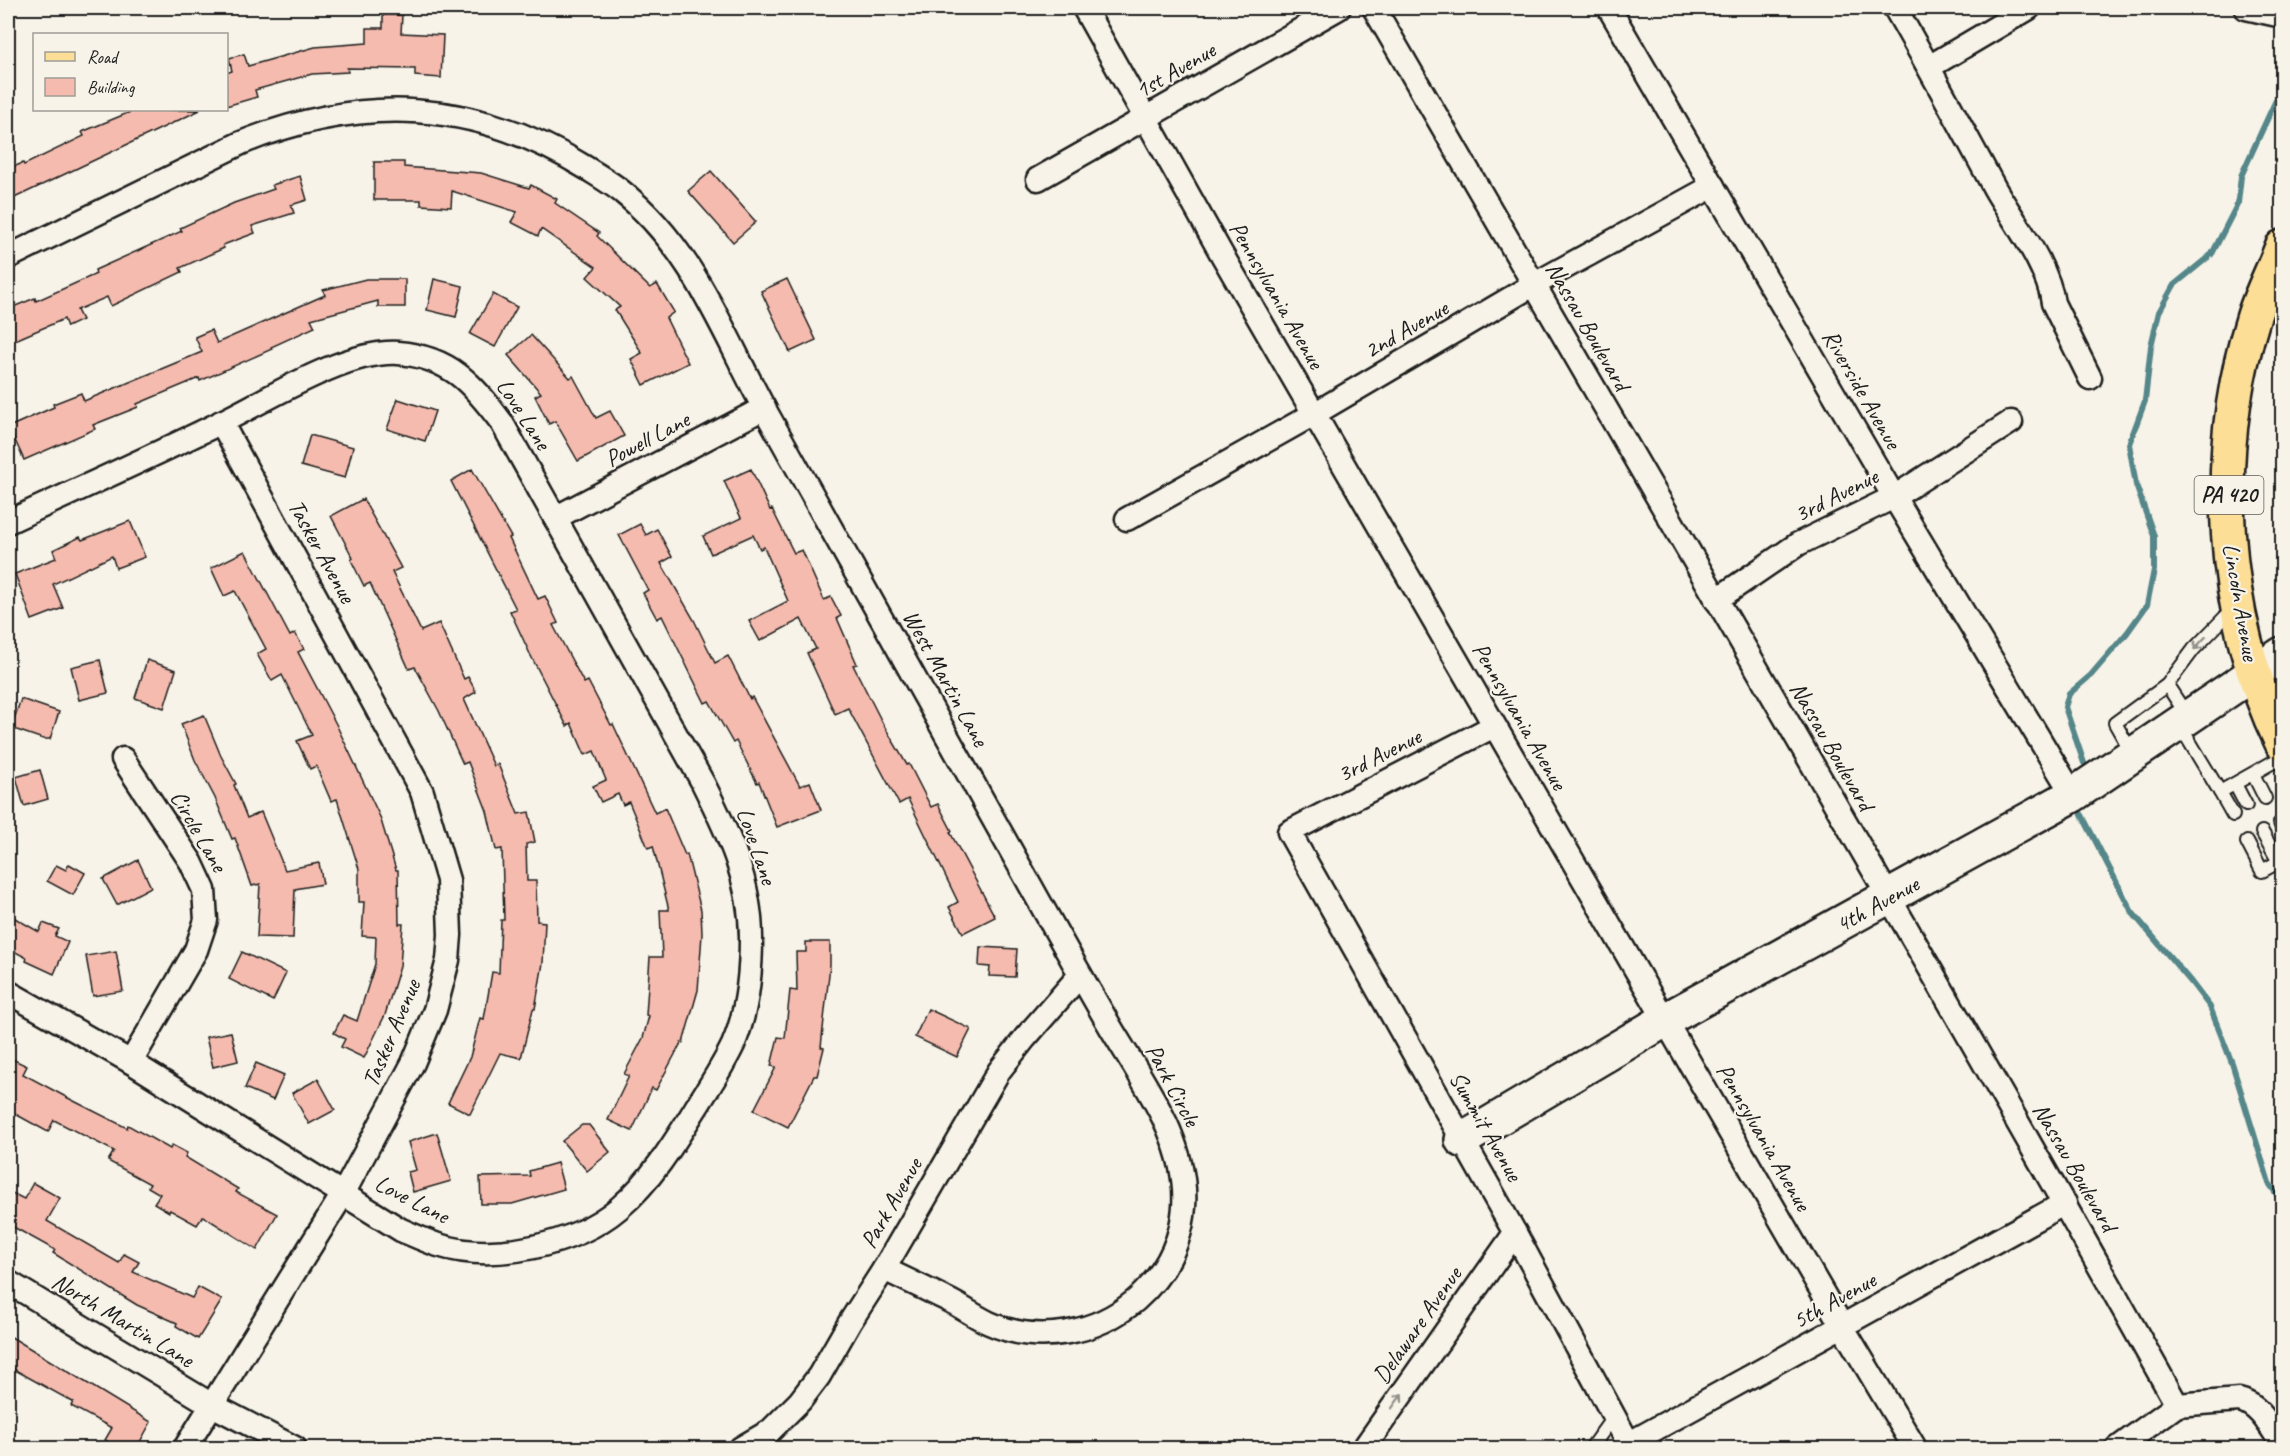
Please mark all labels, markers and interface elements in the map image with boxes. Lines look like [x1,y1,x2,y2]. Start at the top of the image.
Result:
legend [33,33,228,111]
street label: 1st Avenue [1129,34,1223,105]
text: Road [87,46,120,68]
text: Building [87,76,136,98]
street label: Pennsylvania Avenue [1223,216,1332,376]
street label: Nassau Boulevard [1539,256,1639,399]
street label: 2nd Avenue [1359,292,1455,365]
street label: Riverside Avenue [1816,324,1909,456]
street label: Love Lane [490,373,559,457]
street label: Powell Lane [600,403,696,474]
street label: 3rd Avenue [1789,460,1885,529]
road number: PA 420 [2194,476,2264,514]
street label: Tasker Avenue [281,494,364,610]
street label: Lincoln Avenue [2216,541,2266,665]
street label: West Martin Lane [896,605,997,753]
one-way arrow [2193,635,2207,650]
street label: Pennsylvania Avenue [1466,637,1575,797]
street label: Nassau Boulevard [1783,676,1883,819]
street label: 3rd Avenue [1332,720,1428,789]
street label: Circle Lane [164,785,235,879]
street label: Love Lane [730,804,785,890]
street label: 4th Avenue [1830,868,1926,939]
street label: Tasker Avenue [355,973,428,1091]
street label: Park Circle [1139,1039,1208,1133]
street label: Pennsylvania Avenue [1710,1058,1819,1218]
street label: Summit Avenue [1443,1066,1530,1188]
street label: Nassau Boulevard [2026,1097,2126,1240]
street label: Park Avenue [853,1151,930,1253]
street label: Love Lane [370,1168,456,1231]
street label: Delaware Avenue [1366,1259,1469,1389]
street label: 5th Avenue [1787,1264,1883,1335]
street label: North Martin Lane [47,1266,201,1375]
one-way arrow [1391,1393,1403,1409]

